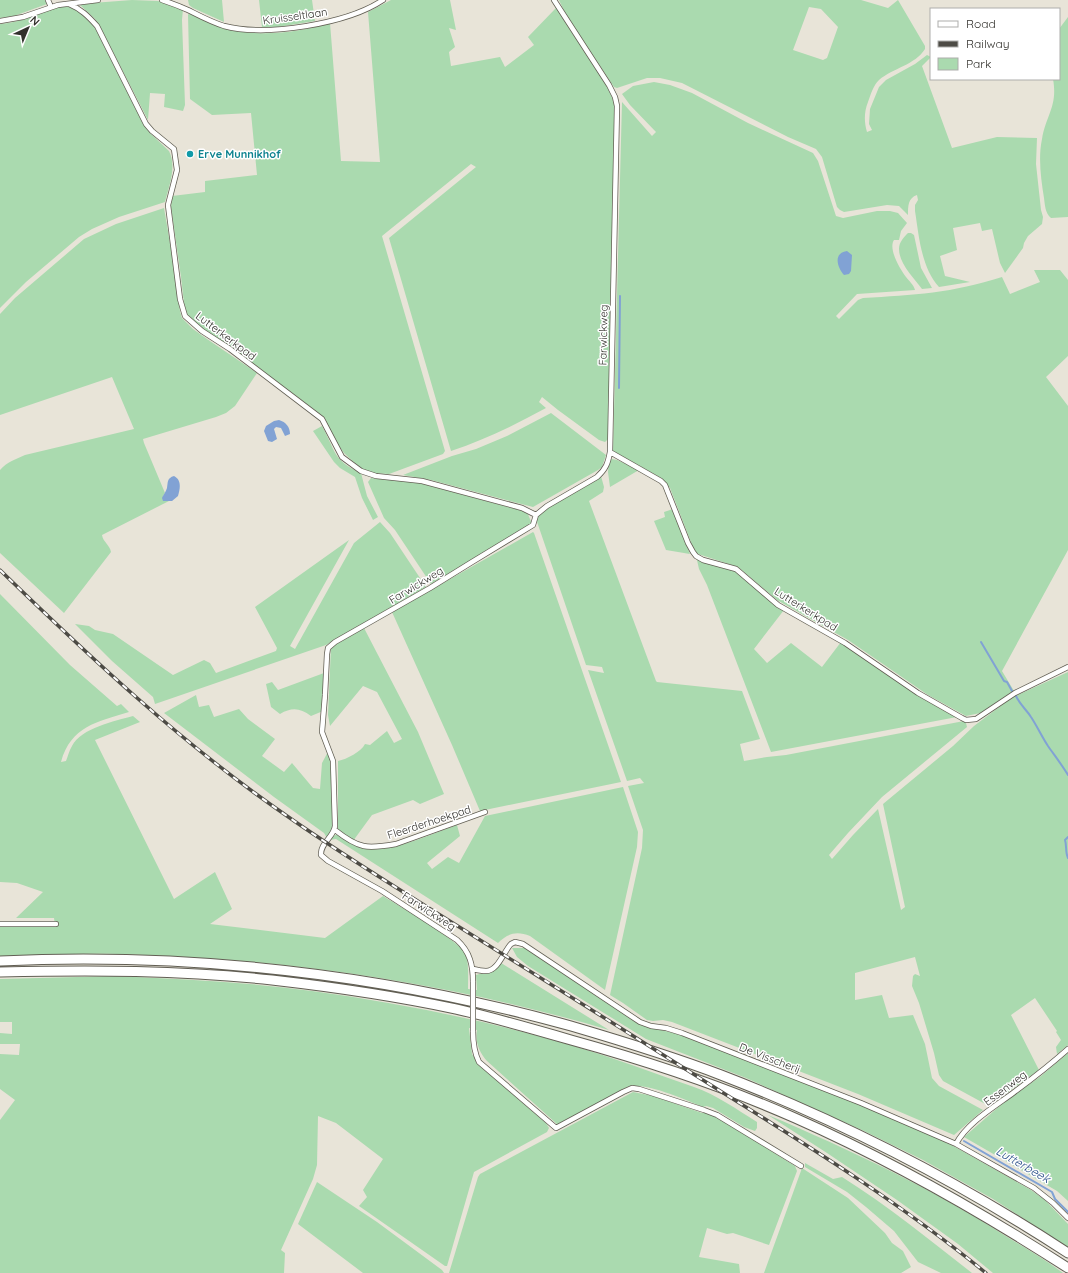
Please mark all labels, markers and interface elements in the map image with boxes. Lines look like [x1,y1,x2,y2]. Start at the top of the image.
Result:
street label: Kruisseltlaan [262,5,328,27]
north arrow [8,8,48,48]
legend [930,8,1060,80]
text: N [27,13,43,29]
text: Road [966,16,996,31]
text: Railway [966,36,1010,51]
text: Park [966,56,991,71]
place label: Erve Munnikhof [198,147,281,161]
marker: Erve Munnikhof [185,149,195,159]
street label: Farwickweg [595,304,611,366]
street label: Lutterkerkpad [193,309,259,363]
street label: Farwickweg [386,563,446,607]
street label: Lutterkerkpad [772,584,840,634]
street label: Fleerderhoekpad [385,802,473,842]
street label: Farwickweg [400,889,458,933]
street label: De Visscherij [737,1040,803,1076]
street label: Essenweg [981,1067,1029,1109]
water label: Lutterbeek [994,1143,1054,1187]

